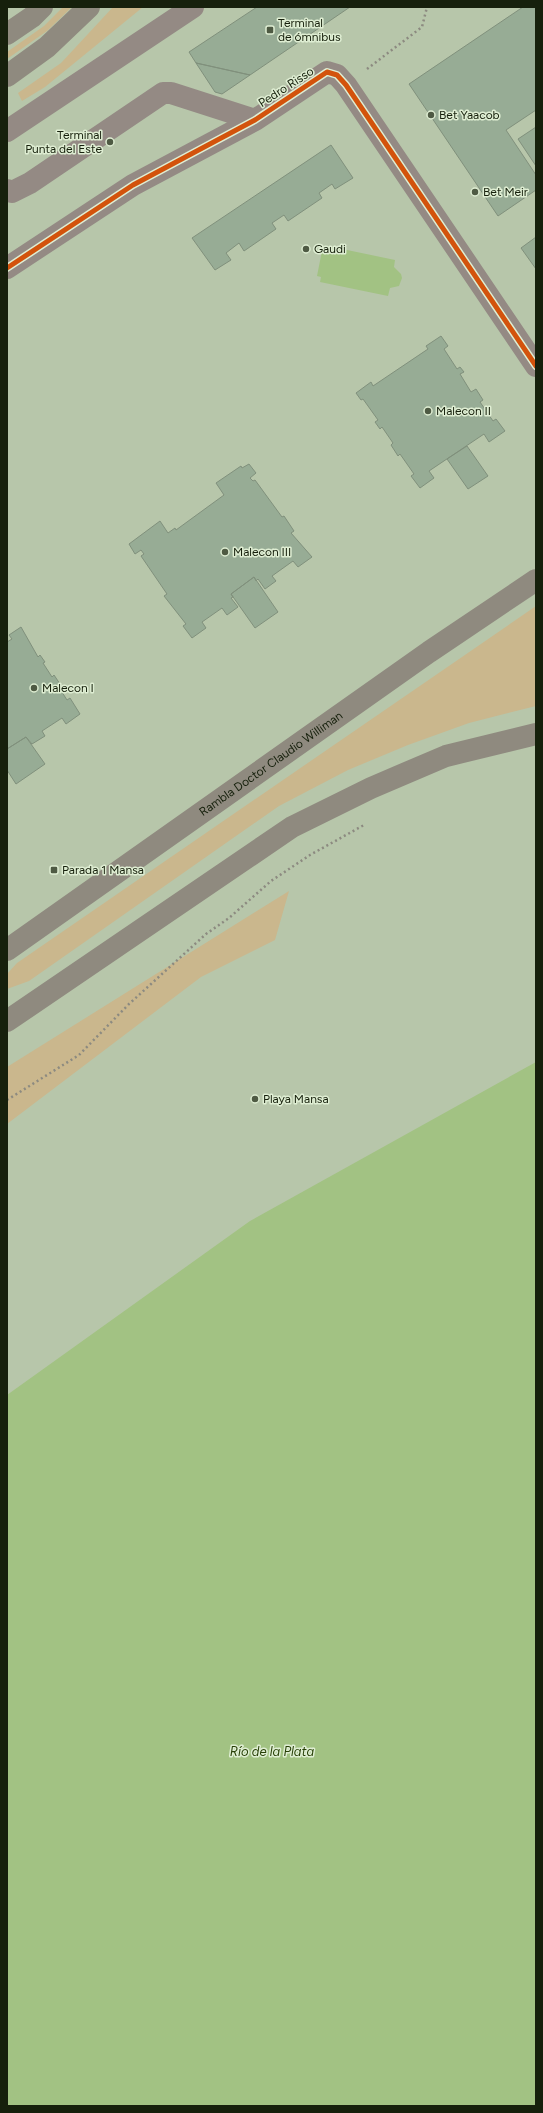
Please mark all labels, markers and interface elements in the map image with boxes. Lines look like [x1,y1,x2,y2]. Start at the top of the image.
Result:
place label: Terminal de ómnibus [278,16,341,44]
marker: Terminal de ómnibus [265,25,275,35]
street label: Pedro Risso [256,64,316,110]
place label: Bet Yaacob [439,108,500,122]
marker: Bet Yaacob [426,110,436,120]
place label: Terminal Punta del Este [25,128,102,156]
marker: Terminal Punta del Este [105,137,115,147]
place label: Bet Meir [483,185,528,199]
marker: Bet Meir [470,187,480,197]
place label: Gaudi [314,242,346,256]
marker: Gaudi [301,244,311,254]
place label: Malecon II [436,404,491,418]
marker: Malecon II [423,406,433,416]
place label: Malecon III [233,545,291,559]
marker: Malecon III [220,547,230,557]
place label: Malecon I [42,681,94,695]
marker: Malecon I [29,683,39,693]
street label: Rambla Doctor Claudio Williman [196,708,345,819]
place label: Parada 1 Mansa [62,863,144,877]
marker: Parada 1 Mansa [49,865,59,875]
place label: Playa Mansa [263,1092,329,1106]
marker: Playa Mansa [250,1094,260,1104]
water label: Río de la Plata [230,1744,315,1759]

